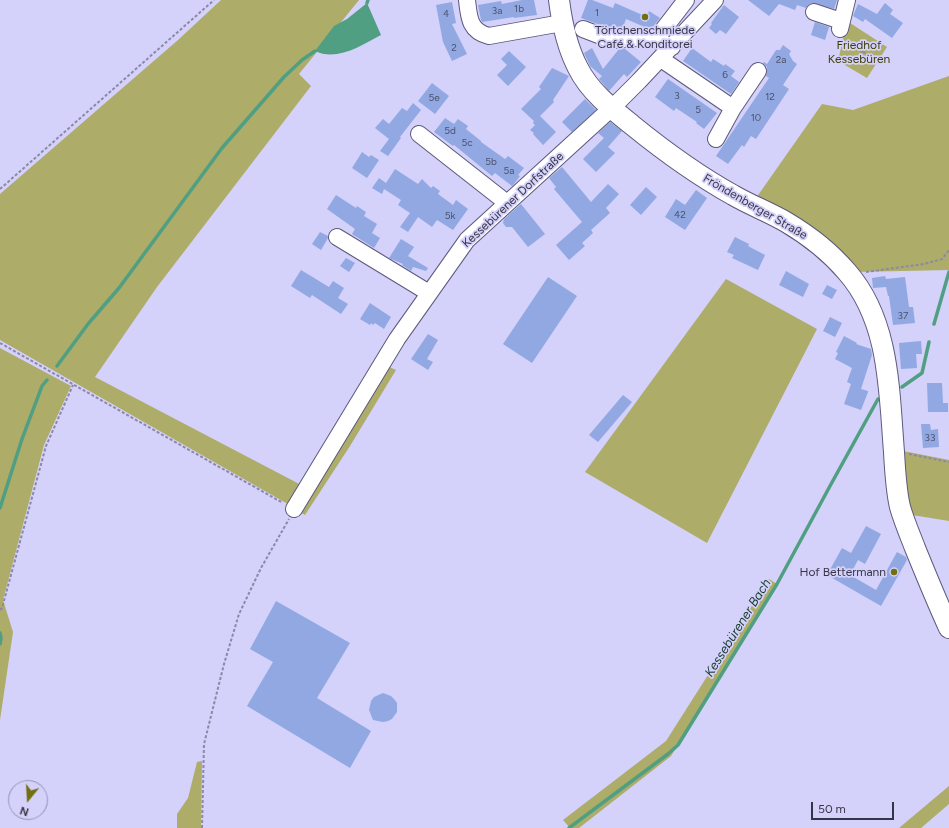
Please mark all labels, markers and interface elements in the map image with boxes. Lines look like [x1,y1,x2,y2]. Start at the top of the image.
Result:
house number: 1b [514,3,524,15]
house number: 3a [492,5,502,17]
house number: 1 [595,7,599,19]
house number: 4 [443,8,449,20]
marker: Törtchenschmiede Café & Konditorei [640,12,650,22]
place label: Törtchenschmiede Café & Konditorei [595,23,695,51]
park label: Friedhof Kessebüren [828,38,890,66]
house number: 2 [451,42,457,54]
house number: 2a [776,54,786,66]
house number: 6 [722,69,728,81]
house number: 3 [674,90,680,102]
house number: 12 [765,91,775,103]
house number: 5e [428,92,440,104]
house number: 5 [695,104,701,116]
house number: 10 [751,112,761,124]
house number: 5d [444,125,456,137]
house number: 5c [461,137,473,149]
street label: Kessebürener Dorfstraße [459,149,567,251]
house number: 5b [485,156,497,168]
house number: 5a [504,165,514,177]
street label: Fröndenberger Straße [700,171,810,243]
house number: 42 [674,209,686,221]
house number: 5k [445,210,455,222]
house number: 37 [898,310,908,322]
house number: 33 [925,432,935,444]
place label: Hof Bettermann [799,565,886,579]
marker: Hof Bettermann [889,567,899,577]
water label: Kessebürener Bach [702,576,774,680]
north arrow [8,780,48,820]
scale bar [813,794,896,820]
text: 50 m [818,802,846,816]
text: N [18,803,31,818]

